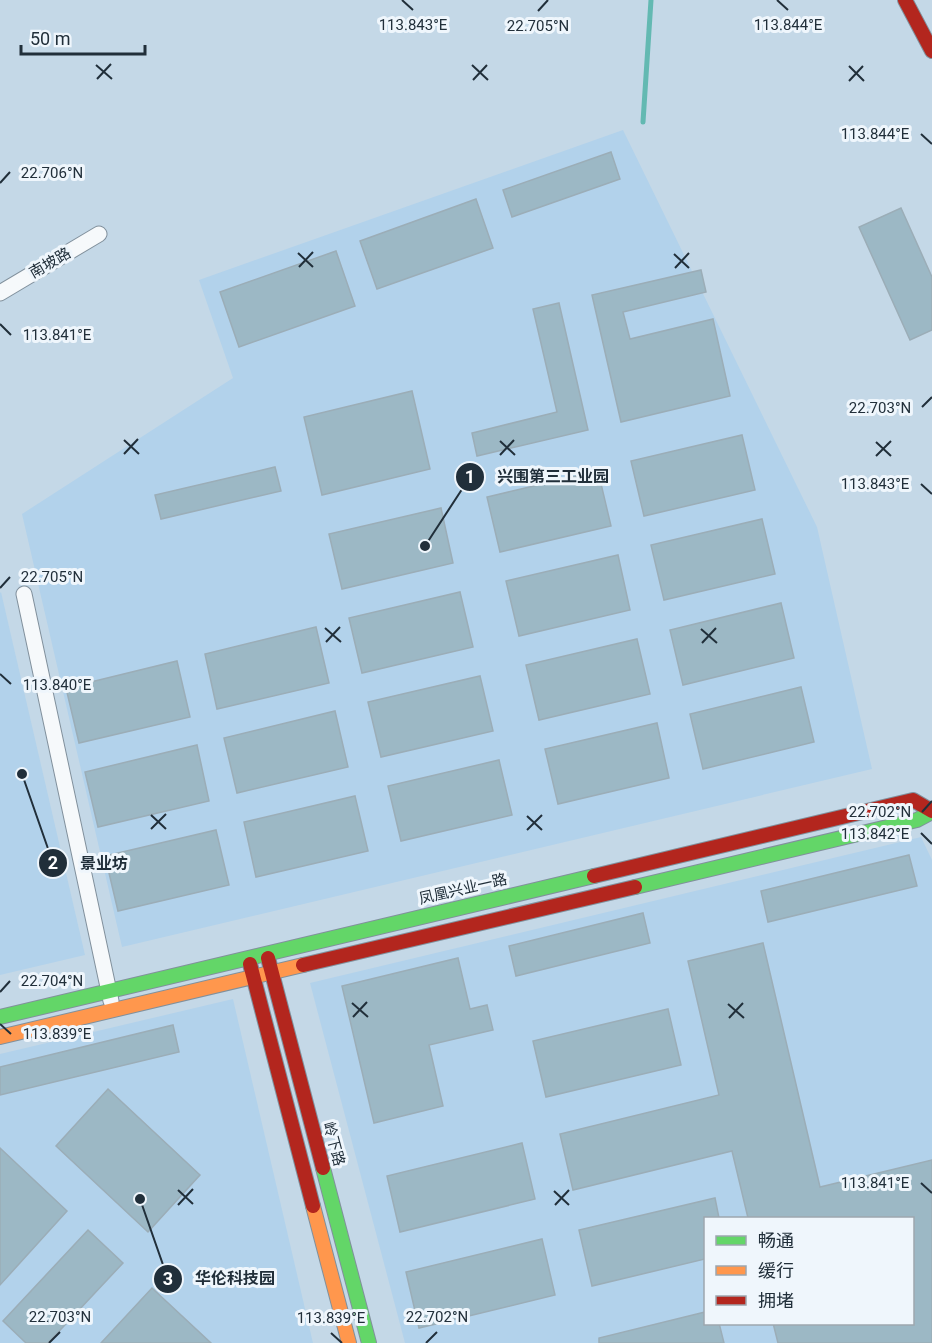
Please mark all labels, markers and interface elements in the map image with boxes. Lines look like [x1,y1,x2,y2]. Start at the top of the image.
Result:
text: 113.843°E [379,16,448,34]
text: 113.844°E [754,16,823,34]
text: 22.705°N [507,17,569,35]
scale bar [21,18,146,56]
text: 50 m [30,28,70,49]
text: 113.844°E [841,125,910,143]
text: 22.706°N [21,164,83,182]
street label: 南坡路 [26,244,74,282]
text: 113.841°E [23,326,92,344]
text: 22.703°N [849,399,911,417]
callout: 兴围第三工业园 [455,460,621,494]
text: 1 [465,466,475,487]
text: 兴围第三工业园 [497,467,609,486]
text: 113.843°E [841,475,910,493]
text: 22.705°N [21,568,83,586]
text: 113.840°E [23,676,92,694]
text: 22.702°N [849,803,911,821]
text: 113.842°E [841,825,910,843]
callout: 景业坊 [38,846,140,880]
text: 2 [48,852,58,873]
text: 景业坊 [80,854,128,873]
street label: 凤凰兴业一路 [417,870,509,908]
text: 22.704°N [21,972,83,990]
text: 113.839°E [23,1025,92,1043]
street label: 岭下路 [319,1120,349,1168]
text: 113.841°E [841,1174,910,1192]
legend [704,1217,914,1325]
text: 畅通 [758,1230,794,1251]
text: 缓行 [758,1260,794,1281]
callout: 华伦科技园 [153,1262,287,1296]
text: 3 [163,1268,173,1289]
text: 华伦科技园 [195,1269,275,1288]
text: 拥堵 [758,1290,794,1311]
text: 22.703°N [29,1308,91,1326]
text: 22.702°N [406,1308,468,1326]
text: 113.839°E [297,1309,366,1327]

